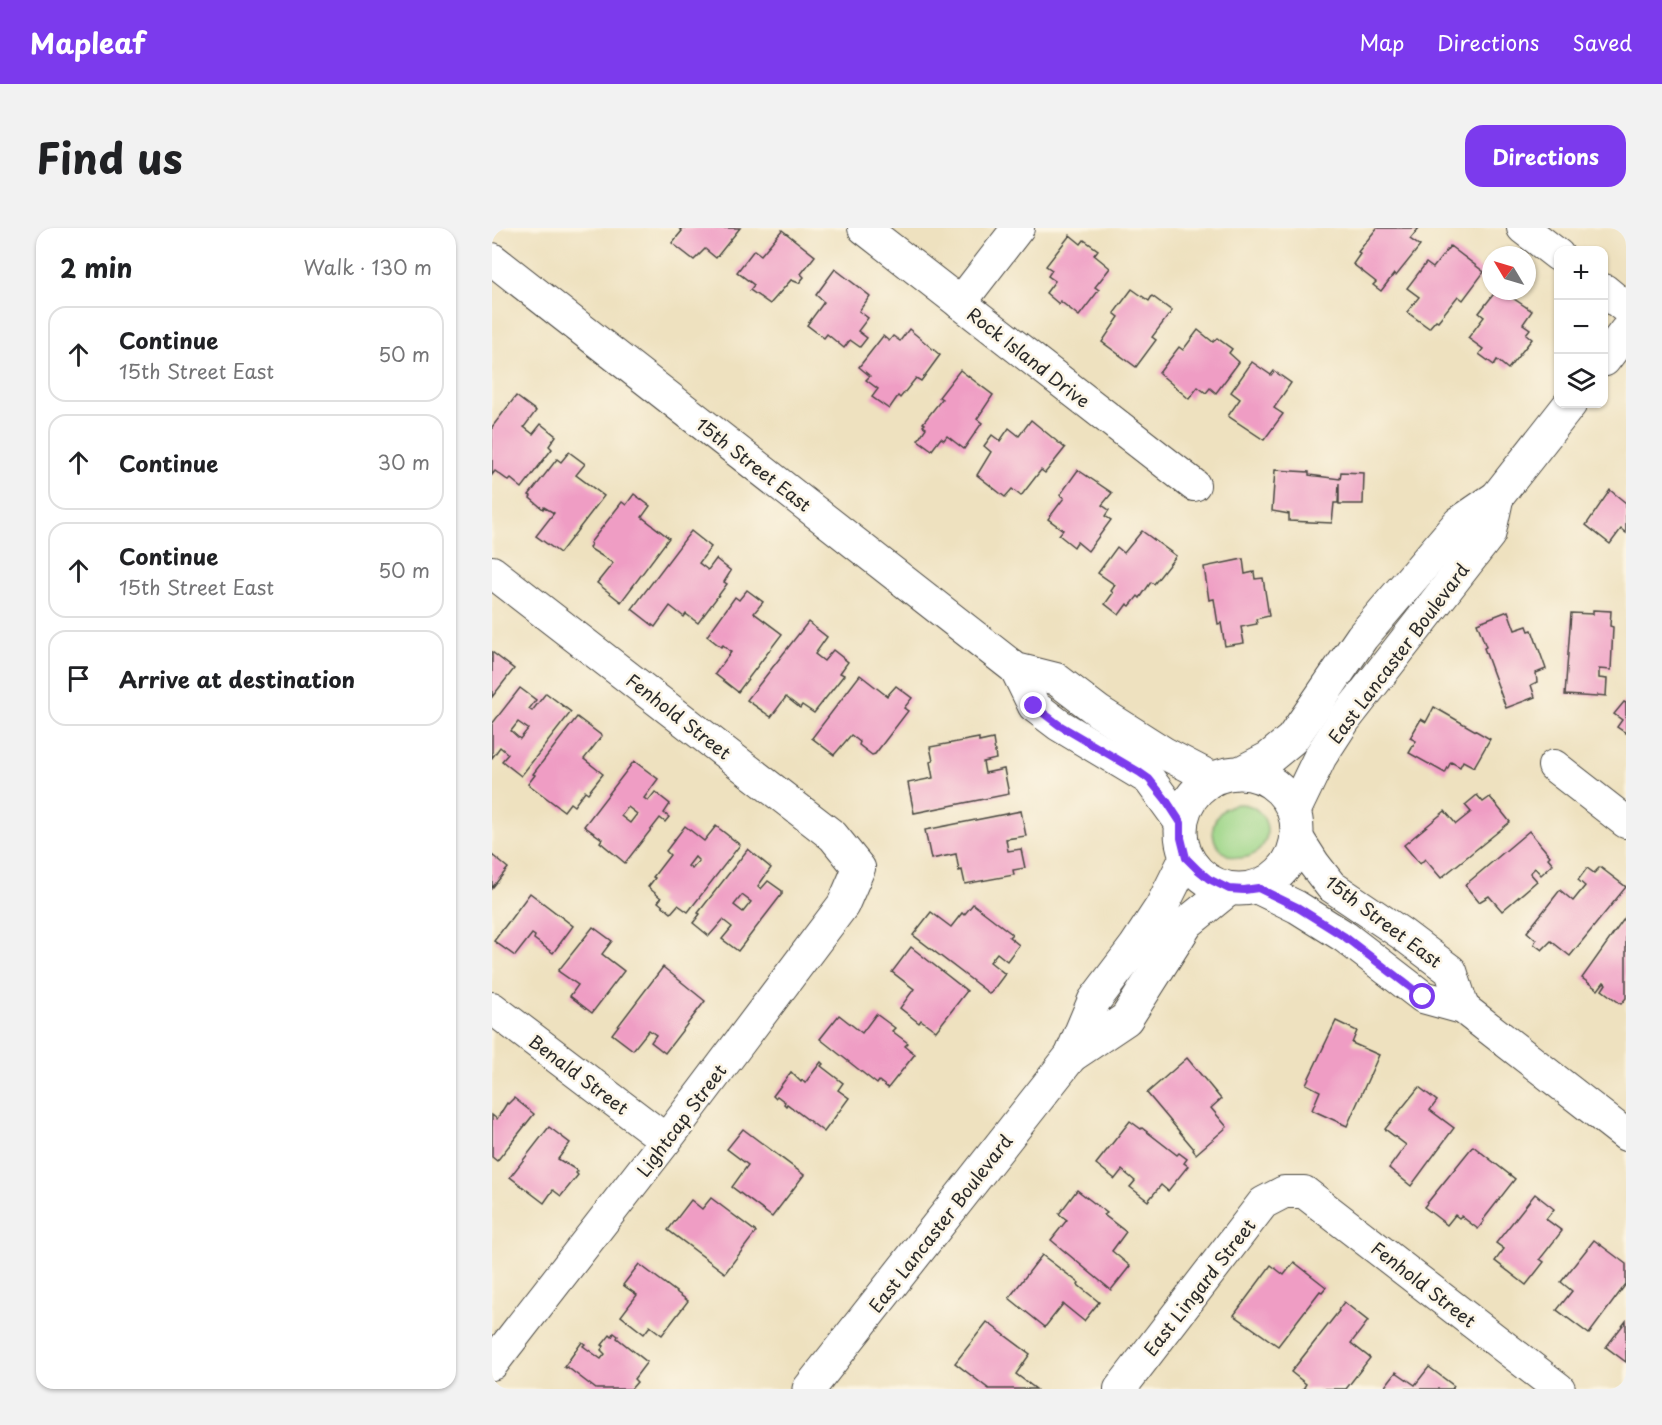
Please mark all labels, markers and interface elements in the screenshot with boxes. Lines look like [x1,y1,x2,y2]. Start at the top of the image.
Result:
text: Mapleaf [30,21,146,64]
text: Map [1359,26,1404,58]
text: Directions [1437,26,1539,58]
text: Saved [1572,26,1632,58]
text: Find us [36,125,183,188]
button: Directions [1465,125,1626,187]
north arrow [1482,246,1536,300]
map controls [1554,246,1608,408]
button: + [1554,246,1608,300]
text: 2 min [60,248,133,287]
text: Walk · 130 m [304,252,432,282]
street label: Rock Island Drive [962,300,1096,414]
button: − [1554,300,1608,354]
text: Continue [119,323,218,356]
icon: ahead [62,338,95,371]
text: 50 m [378,339,430,369]
button: layers [1554,354,1608,408]
text: 15th Street East [119,356,274,386]
street label: 15th Street East [691,410,817,518]
icon: ahead [62,446,95,479]
text: Continue [119,446,218,479]
text: 30 m [377,447,430,477]
text: Continue [119,539,218,572]
icon: ahead [62,554,95,587]
text: 50 m [378,555,430,585]
street label: East Lancaster Boulevard [1321,557,1475,749]
text: 15th Street East [119,572,274,602]
icon: arrive [62,662,95,695]
text: Arrive at destination [119,662,355,695]
street label: Fenhold Street [621,666,737,766]
route end [1020,692,1046,718]
street label: 15th Street East [1320,868,1448,974]
route start [1409,983,1435,1009]
street label: Benald Street [523,1027,635,1121]
street label: Lightcap Street [630,1058,732,1182]
street label: East Lancaster Boulevard [862,1128,1018,1318]
street label: East Lingard Street [1137,1212,1261,1362]
street label: Fenhold Street [1366,1234,1482,1334]

